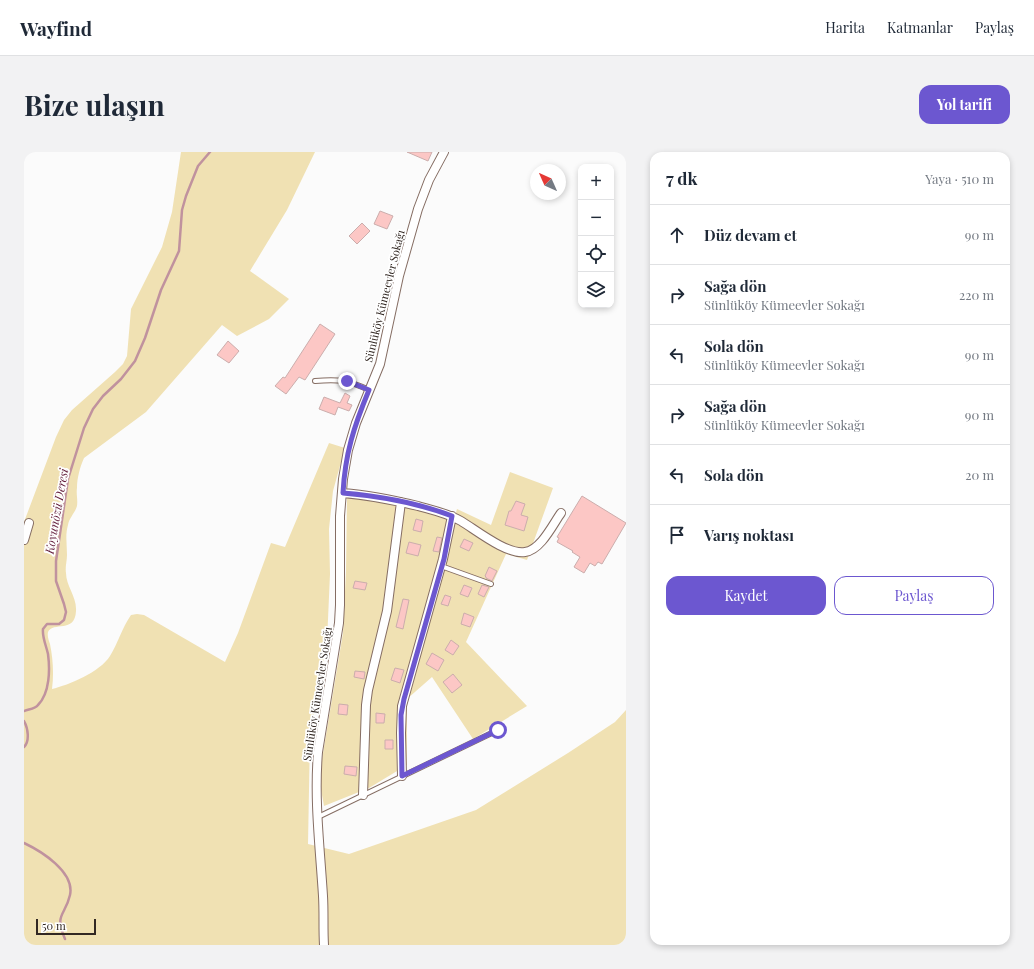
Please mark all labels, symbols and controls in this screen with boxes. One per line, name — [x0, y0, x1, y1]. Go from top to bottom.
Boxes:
text: Wayfind — [20, 15, 92, 41]
text: Harita — [825, 18, 865, 37]
text: Katmanlar — [887, 18, 953, 37]
text: Paylaş — [975, 18, 1014, 37]
button: Yol tarifi — [919, 85, 1010, 124]
text: Bize ulaşın — [24, 86, 165, 123]
north arrow — [530, 164, 566, 200]
map controls — [578, 164, 614, 308]
button: + — [578, 164, 614, 200]
text: 7 dk — [666, 167, 697, 189]
text: Yaya · 510 m — [925, 170, 994, 187]
button: − — [578, 200, 614, 236]
icon: ahead — [666, 224, 688, 246]
text: Düz devam et — [704, 225, 797, 245]
text: 90 m — [965, 226, 994, 243]
street label: Sünlüköy Kümeevler Sokağı — [360, 228, 408, 364]
button: locate — [578, 236, 614, 272]
button: layers — [578, 272, 614, 308]
text: Sağa dön — [704, 276, 767, 296]
icon: right — [666, 284, 688, 306]
text: 220 m — [959, 286, 994, 303]
text: Sünlüköy Kümeevler Sokağı — [704, 296, 865, 313]
text: Sola dön — [704, 336, 764, 356]
icon: left — [666, 344, 688, 366]
text: 90 m — [965, 346, 994, 363]
text: Sünlüköy Kümeevler Sokağı — [704, 356, 865, 373]
route end — [338, 372, 356, 390]
text: Sağa dön — [704, 396, 767, 416]
icon: right — [666, 404, 688, 426]
text: 90 m — [965, 406, 994, 423]
text: Sünlüköy Kümeevler Sokağı — [704, 416, 865, 433]
icon: left — [666, 464, 688, 486]
text: Sola dön — [704, 465, 764, 485]
text: 20 m — [965, 466, 994, 483]
water label: Koyunözü Deresi — [40, 467, 71, 556]
icon: arrive — [666, 524, 688, 546]
text: Varış noktası — [704, 525, 794, 545]
button: Kaydet — [666, 576, 826, 615]
button: Paylaş — [834, 576, 994, 615]
street label: Sünlüköy Kümeevler Sokağı — [299, 626, 335, 762]
route start — [489, 721, 507, 739]
scale bar — [36, 917, 96, 936]
text: 50 m — [42, 918, 66, 933]

